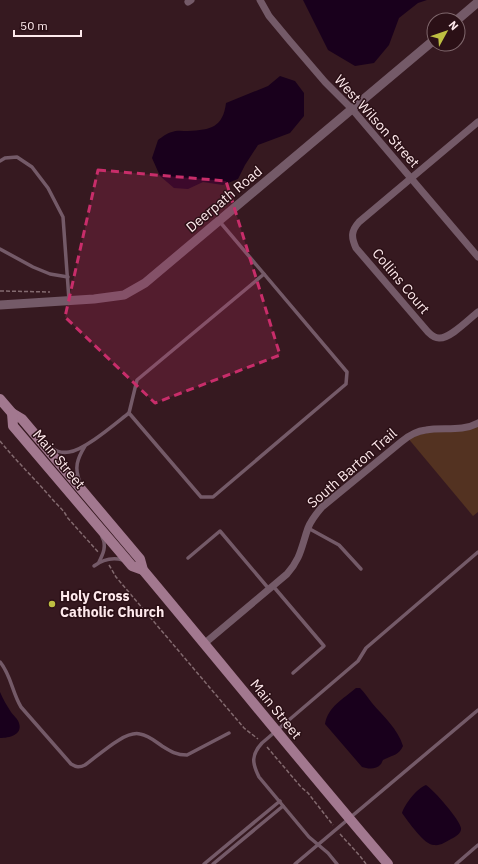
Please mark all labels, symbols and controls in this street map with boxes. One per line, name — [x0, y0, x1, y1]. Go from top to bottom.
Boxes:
scale bar — [14, 12, 81, 38]
north arrow — [426, 12, 466, 52]
text: 50 m — [20, 18, 48, 33]
text: N — [446, 18, 462, 33]
street label: West Wilson Street — [330, 71, 424, 171]
street label: Deerpath Road — [182, 162, 266, 236]
street label: Collins Court — [368, 244, 434, 318]
street label: South Barton Trail — [303, 424, 401, 512]
street label: Main Street — [29, 426, 89, 492]
place label: Holy Cross Catholic Church — [60, 587, 164, 621]
marker: Holy Cross Catholic Church — [47, 599, 57, 609]
street label: Main Street — [246, 675, 306, 743]

